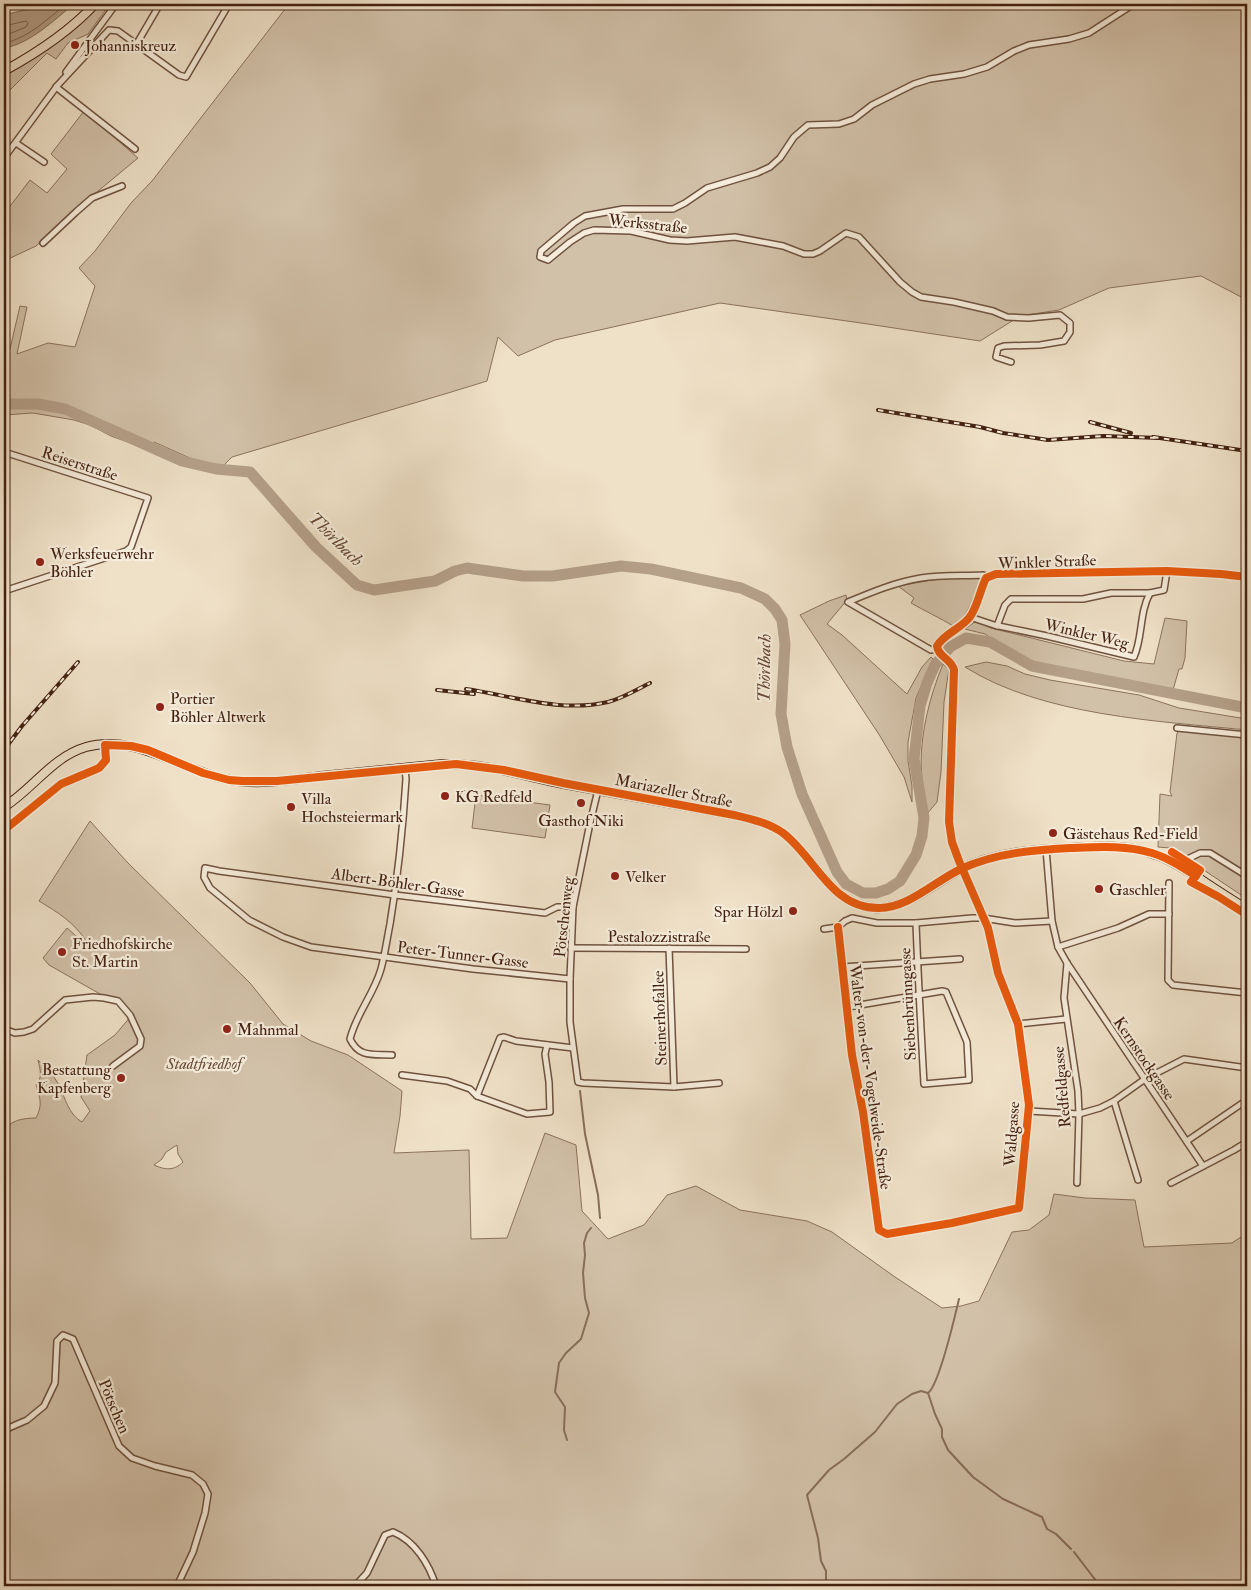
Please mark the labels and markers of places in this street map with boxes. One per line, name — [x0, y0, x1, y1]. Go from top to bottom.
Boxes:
place label: Johanniskreuz — [84, 36, 177, 57]
marker: Johanniskreuz — [69, 39, 81, 51]
place label: Werksfeuerwehr Böhler — [49, 544, 154, 582]
marker: Werksfeuerwehr Böhler — [34, 556, 46, 568]
place label: Portier Böhler Altwerk — [170, 689, 266, 727]
marker: Portier Böhler Altwerk — [154, 701, 166, 713]
place label: KG Redfeld — [455, 787, 532, 807]
place label: Villa Hochsteiermark — [301, 789, 404, 827]
marker: KG Redfeld — [439, 790, 451, 802]
marker: Gasthof Niki — [575, 797, 587, 809]
marker: Villa Hochsteiermark — [285, 801, 297, 813]
place label: Gasthof Niki — [538, 811, 624, 831]
place label: Gästehaus Red-Field — [1063, 824, 1198, 844]
marker: Gästehaus Red-Field — [1047, 827, 1059, 839]
place label: Velker — [625, 867, 666, 887]
marker: Velker — [609, 870, 621, 882]
place label: Gaschler — [1109, 880, 1166, 900]
marker: Gaschler — [1093, 883, 1105, 895]
place label: Spar Hölzl — [714, 902, 783, 923]
marker: Spar Hölzl — [787, 905, 799, 917]
place label: Friedhofskirche St. Martin — [72, 934, 173, 972]
marker: Friedhofskirche St. Martin — [56, 946, 68, 958]
place label: Mahnmal — [237, 1020, 299, 1040]
marker: Mahnmal — [221, 1023, 233, 1035]
place label: Bestattung Kapfenberg — [37, 1060, 112, 1099]
marker: Bestattung Kapfenberg — [115, 1072, 127, 1084]

